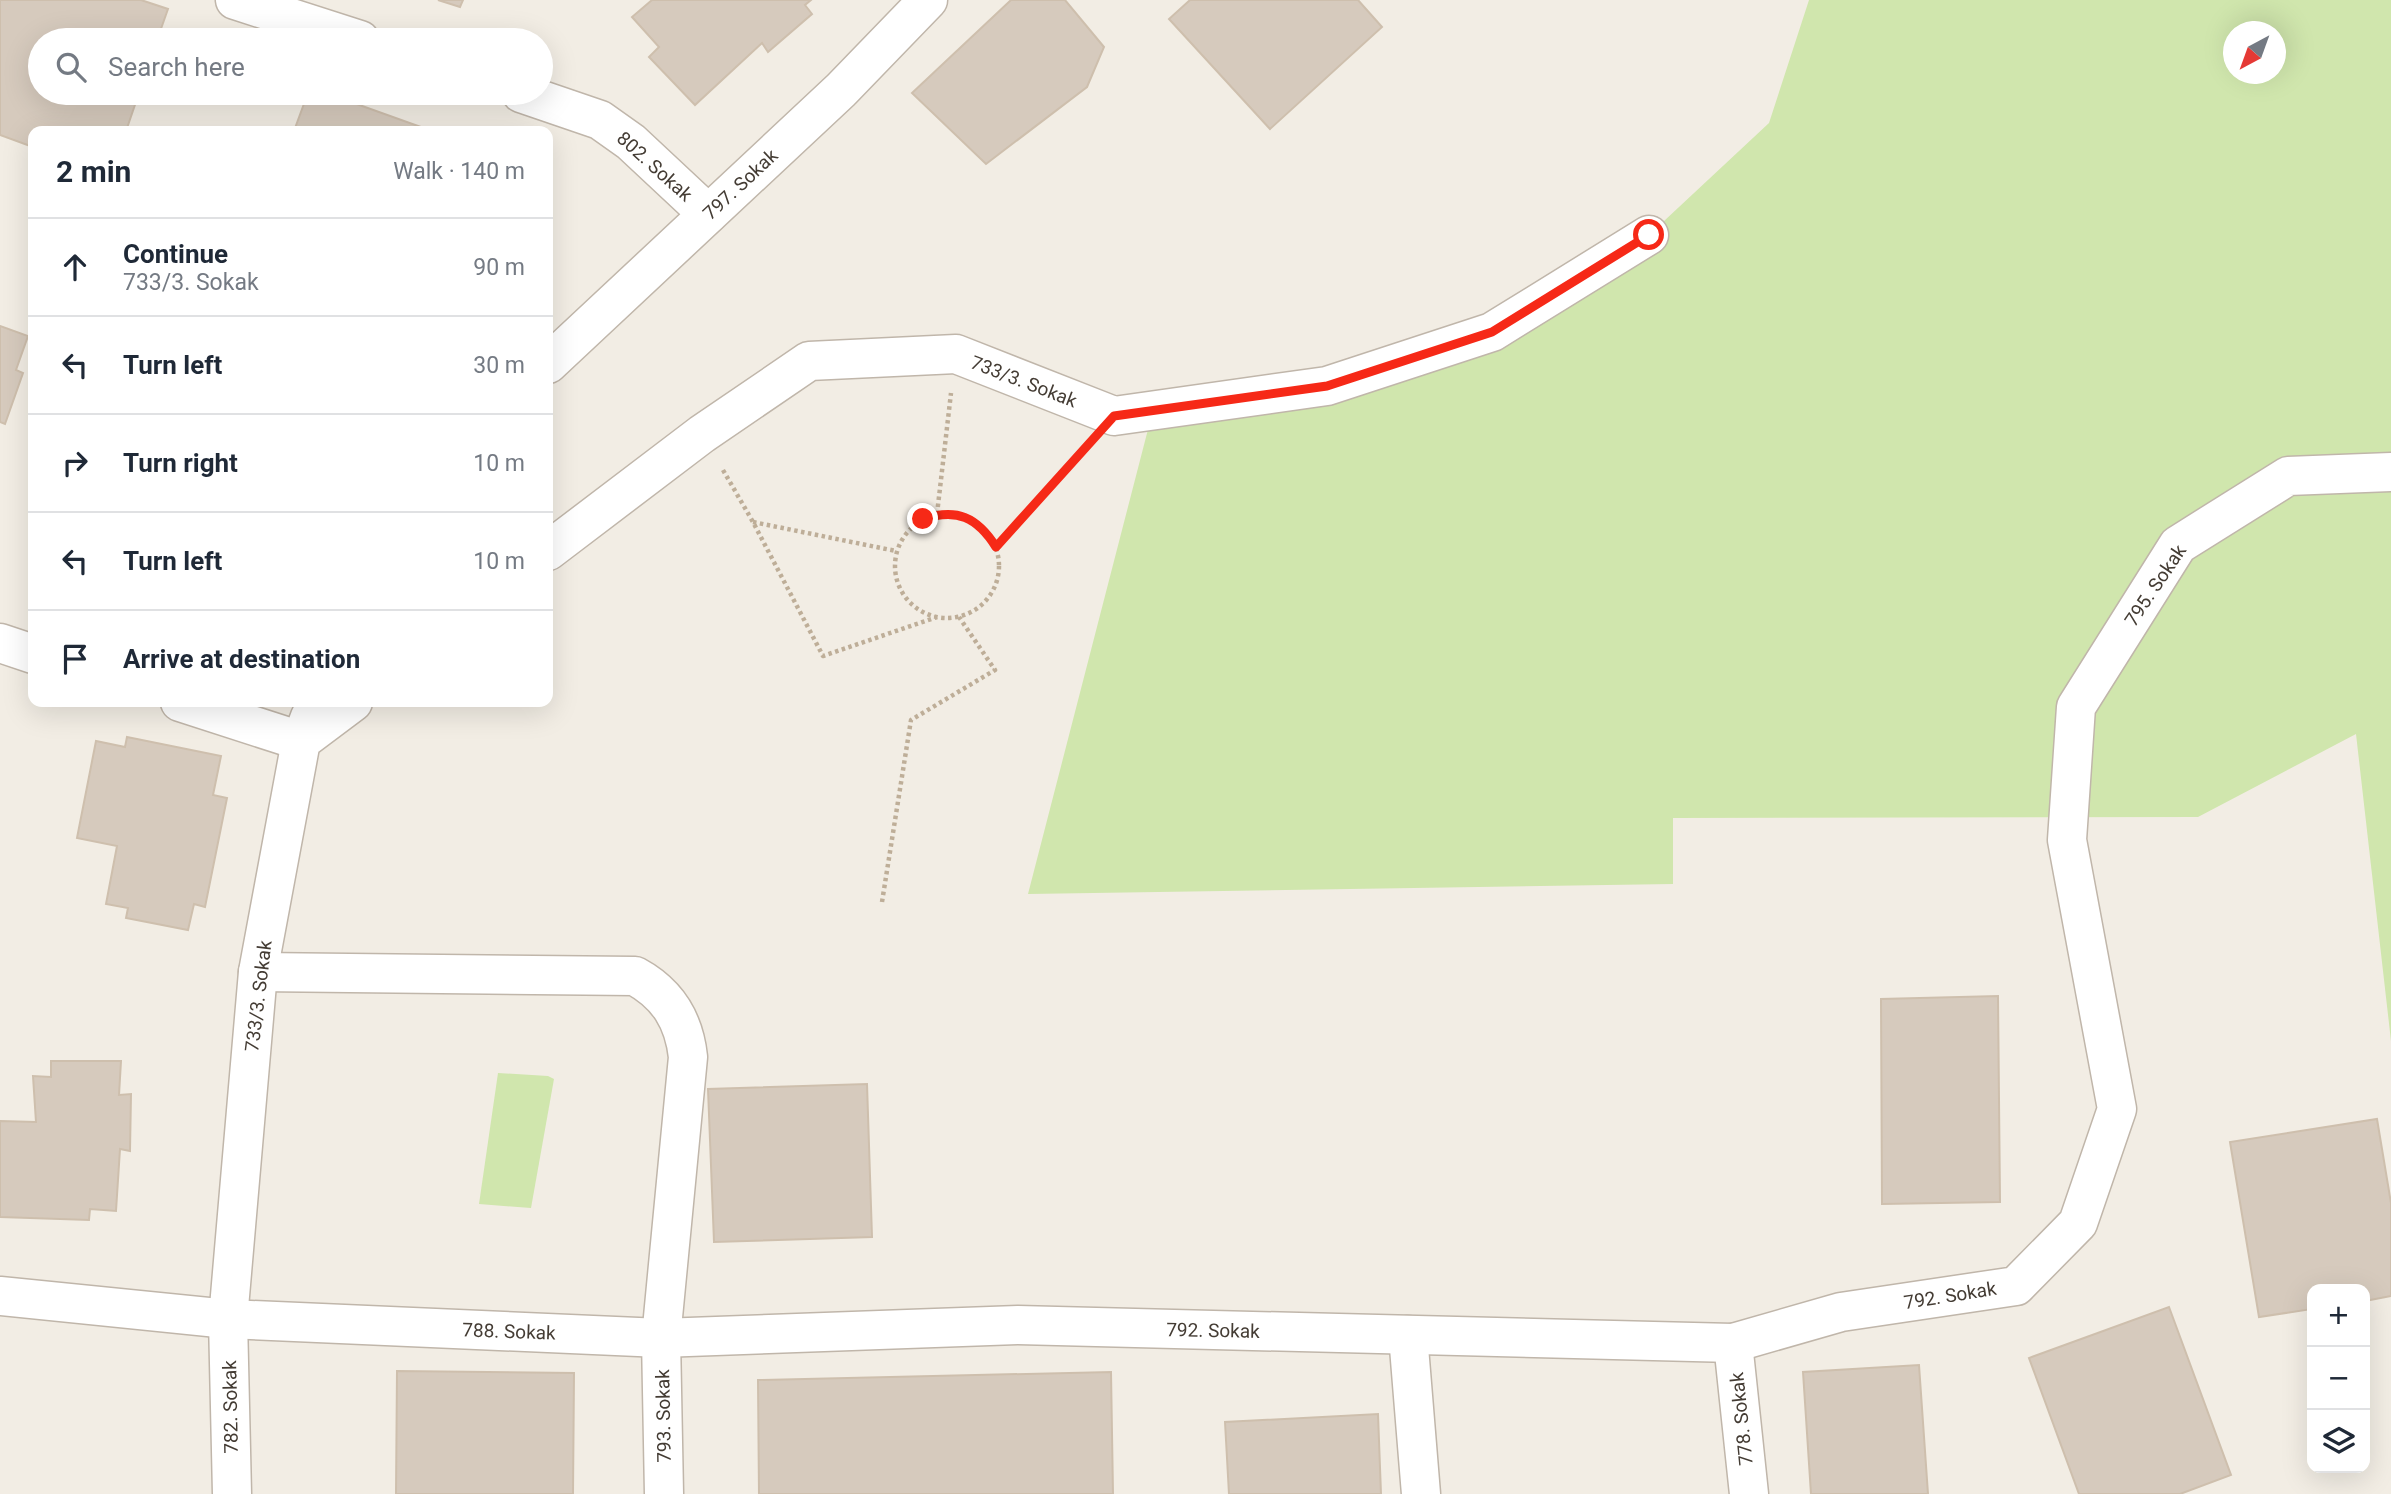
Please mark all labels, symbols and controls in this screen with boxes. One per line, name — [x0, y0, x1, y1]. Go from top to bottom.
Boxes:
north arrow — [2223, 21, 2286, 84]
search box — [28, 28, 553, 105]
icon: search — [52, 48, 90, 86]
text: Search here — [108, 52, 245, 82]
street label: 802. Sokak — [612, 127, 697, 206]
street label: 797. Sokak — [698, 144, 783, 225]
text: 2 min — [56, 154, 131, 189]
text: Walk · 140 m — [393, 158, 525, 185]
route start — [1633, 219, 1664, 250]
text: Continue — [123, 239, 228, 269]
icon: ahead — [56, 248, 94, 286]
text: 90 m — [473, 254, 525, 281]
text: 733/3. Sokak — [123, 269, 259, 296]
icon: left — [56, 346, 94, 384]
text: Turn left — [123, 350, 222, 380]
street label: 733/3. Sokak — [967, 351, 1081, 412]
text: 30 m — [473, 352, 525, 379]
icon: right — [56, 444, 94, 482]
text: Turn right — [123, 448, 238, 478]
text: 10 m — [473, 450, 525, 477]
route end — [907, 503, 938, 534]
street label: 795. Sokak — [2120, 540, 2191, 630]
icon: left — [56, 542, 94, 580]
text: Turn left — [123, 546, 222, 576]
text: 10 m — [473, 548, 525, 575]
icon: arrive — [56, 640, 94, 678]
text: Arrive at destination — [123, 644, 360, 674]
street label: 733/3. Sokak — [240, 939, 277, 1053]
street label: 792. Sokak — [1902, 1277, 1998, 1314]
map controls — [2307, 1284, 2370, 1473]
button: + — [2307, 1284, 2370, 1347]
street label: 788. Sokak — [462, 1318, 556, 1345]
street label: 792. Sokak — [1166, 1318, 1260, 1343]
button: − — [2307, 1347, 2370, 1410]
street label: 782. Sokak — [218, 1360, 243, 1454]
street label: 793. Sokak — [651, 1369, 676, 1463]
street label: 778. Sokak — [1725, 1371, 1758, 1467]
button: layers — [2307, 1410, 2370, 1473]

